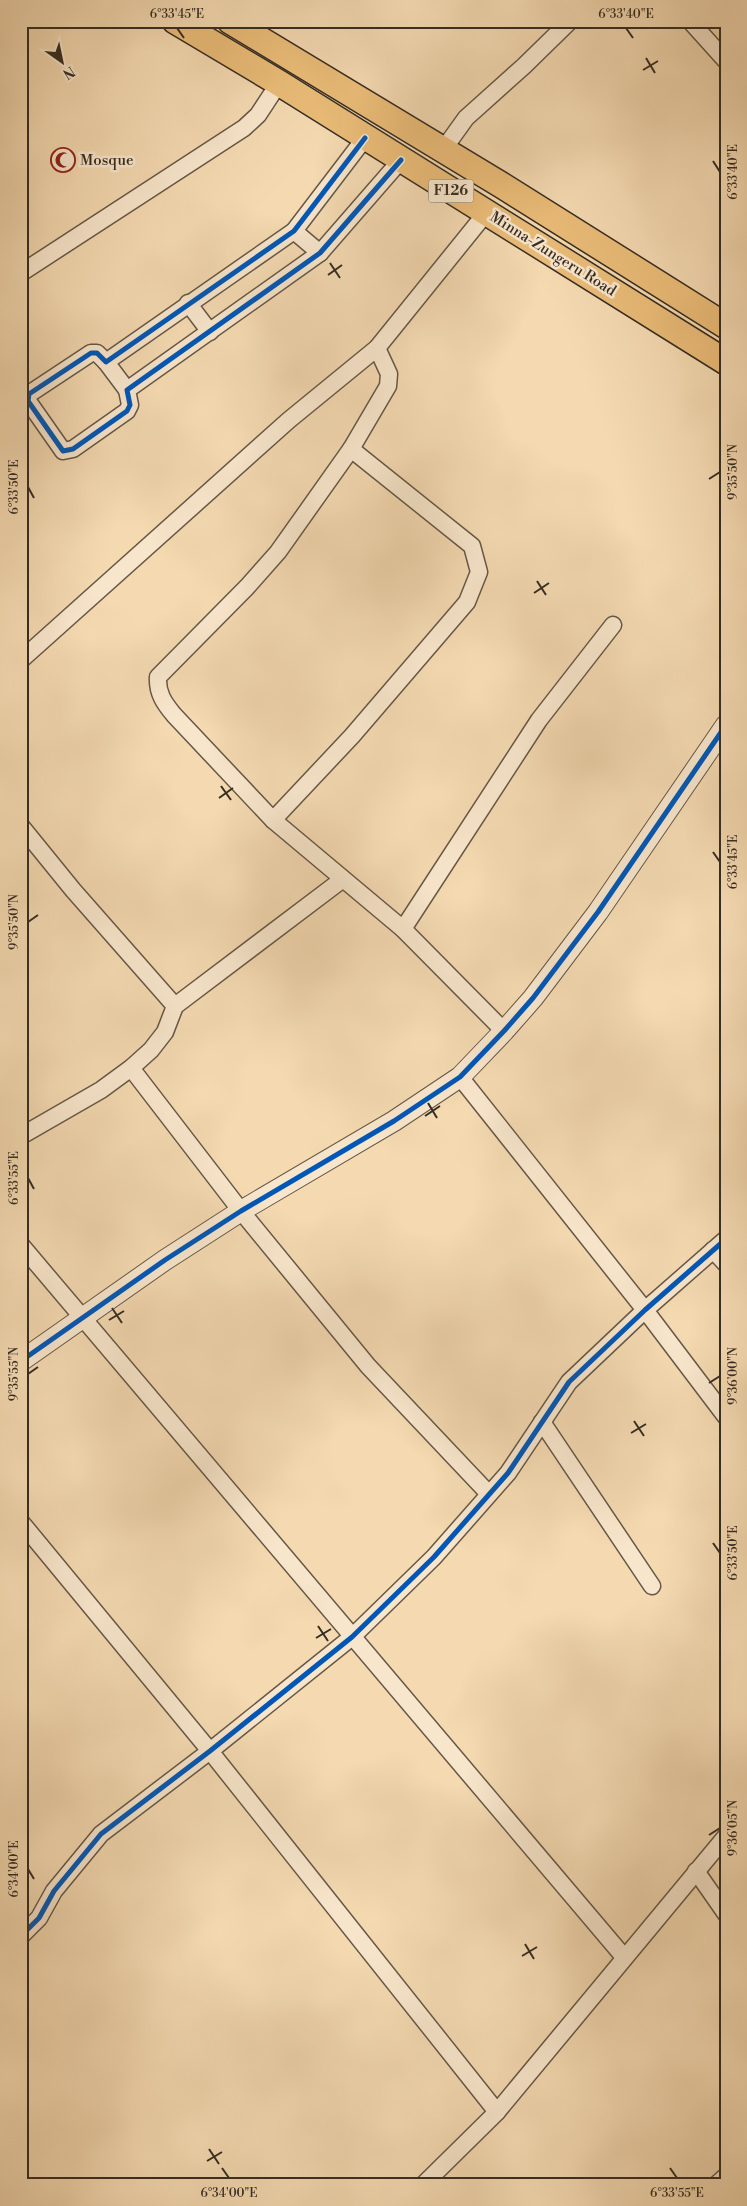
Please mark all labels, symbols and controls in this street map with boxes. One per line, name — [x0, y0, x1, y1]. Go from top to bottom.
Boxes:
text: 6°33'45"E — [150, 7, 204, 22]
text: 6°33'40"E — [598, 7, 654, 22]
north arrow — [38, 38, 88, 88]
text: N — [59, 61, 78, 83]
text: 6°33'40"E — [726, 144, 741, 200]
mosque icon: Mosque — [50, 147, 76, 173]
place label: Mosque — [80, 151, 134, 170]
road number: F126 — [428, 180, 474, 202]
street label: Minna-Zungeru Road — [486, 207, 620, 301]
text: 9°35'50"N — [726, 444, 741, 500]
text: 6°33'50"E — [7, 459, 22, 515]
text: 6°33'45"E — [726, 835, 741, 889]
text: 9°35'50"N — [7, 894, 22, 950]
text: 6°33'55"E — [7, 1151, 22, 1205]
text: 9°35'55"N — [7, 1347, 22, 1401]
text: 9°36'00"N — [726, 1347, 741, 1405]
text: 6°33'50"E — [726, 1525, 741, 1581]
text: 9°36'05"N — [726, 1800, 741, 1856]
text: 6°34'00"E — [7, 1840, 22, 1898]
text: 6°34'00"E — [200, 2186, 258, 2201]
text: 6°33'55"E — [650, 2186, 704, 2201]

